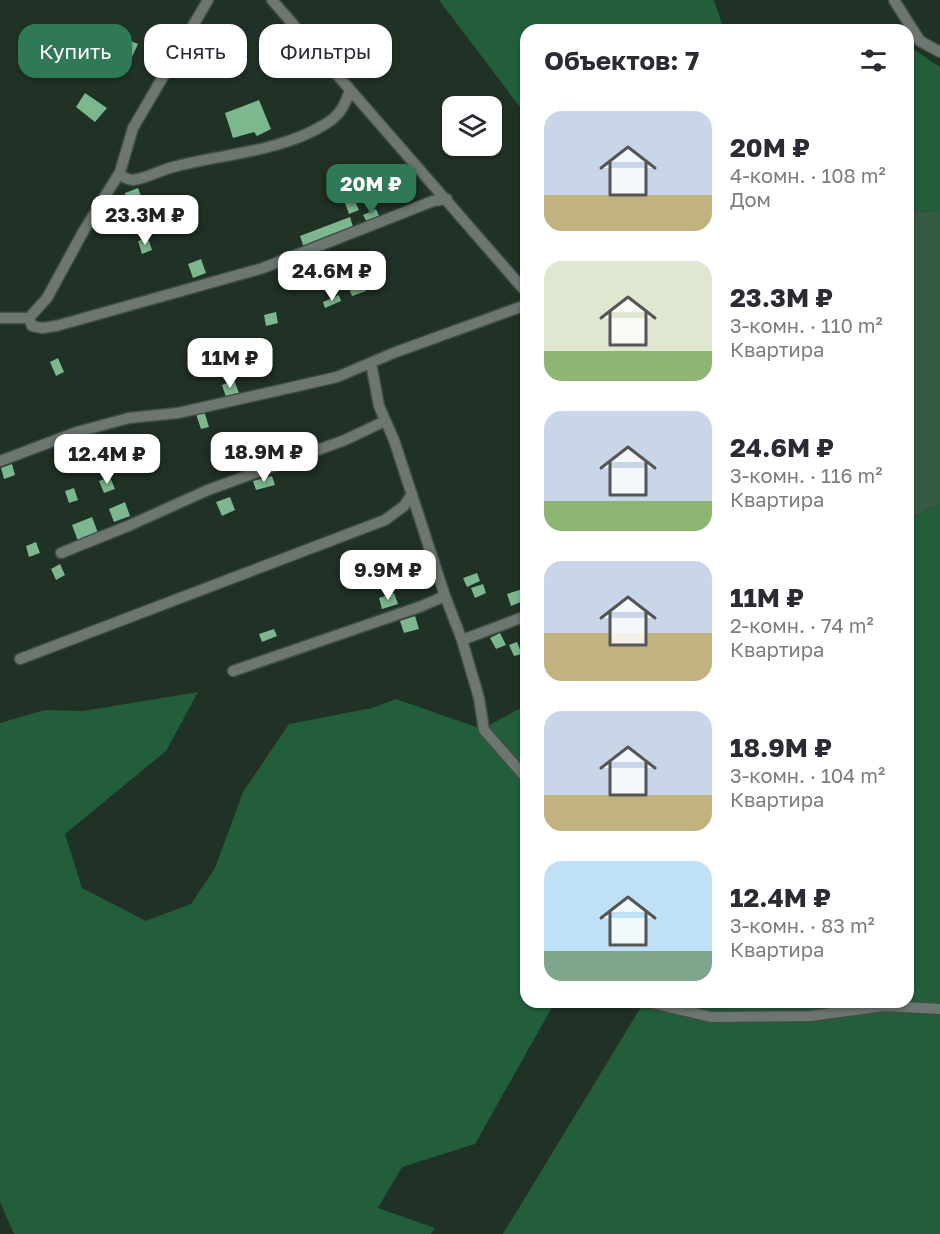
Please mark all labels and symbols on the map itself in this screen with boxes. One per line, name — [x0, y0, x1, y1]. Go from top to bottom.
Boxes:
pin: 20M ₽ — [329, 164, 413, 215]
pin: 23.3M ₽ — [90, 195, 200, 246]
pin: 24.6M ₽ — [277, 251, 387, 302]
pin: 11M ₽ — [188, 338, 272, 389]
pin: 18.9M ₽ — [209, 432, 319, 483]
pin: 12.4M ₽ — [52, 434, 162, 485]
pin: 9.9M ₽ — [339, 550, 437, 601]

